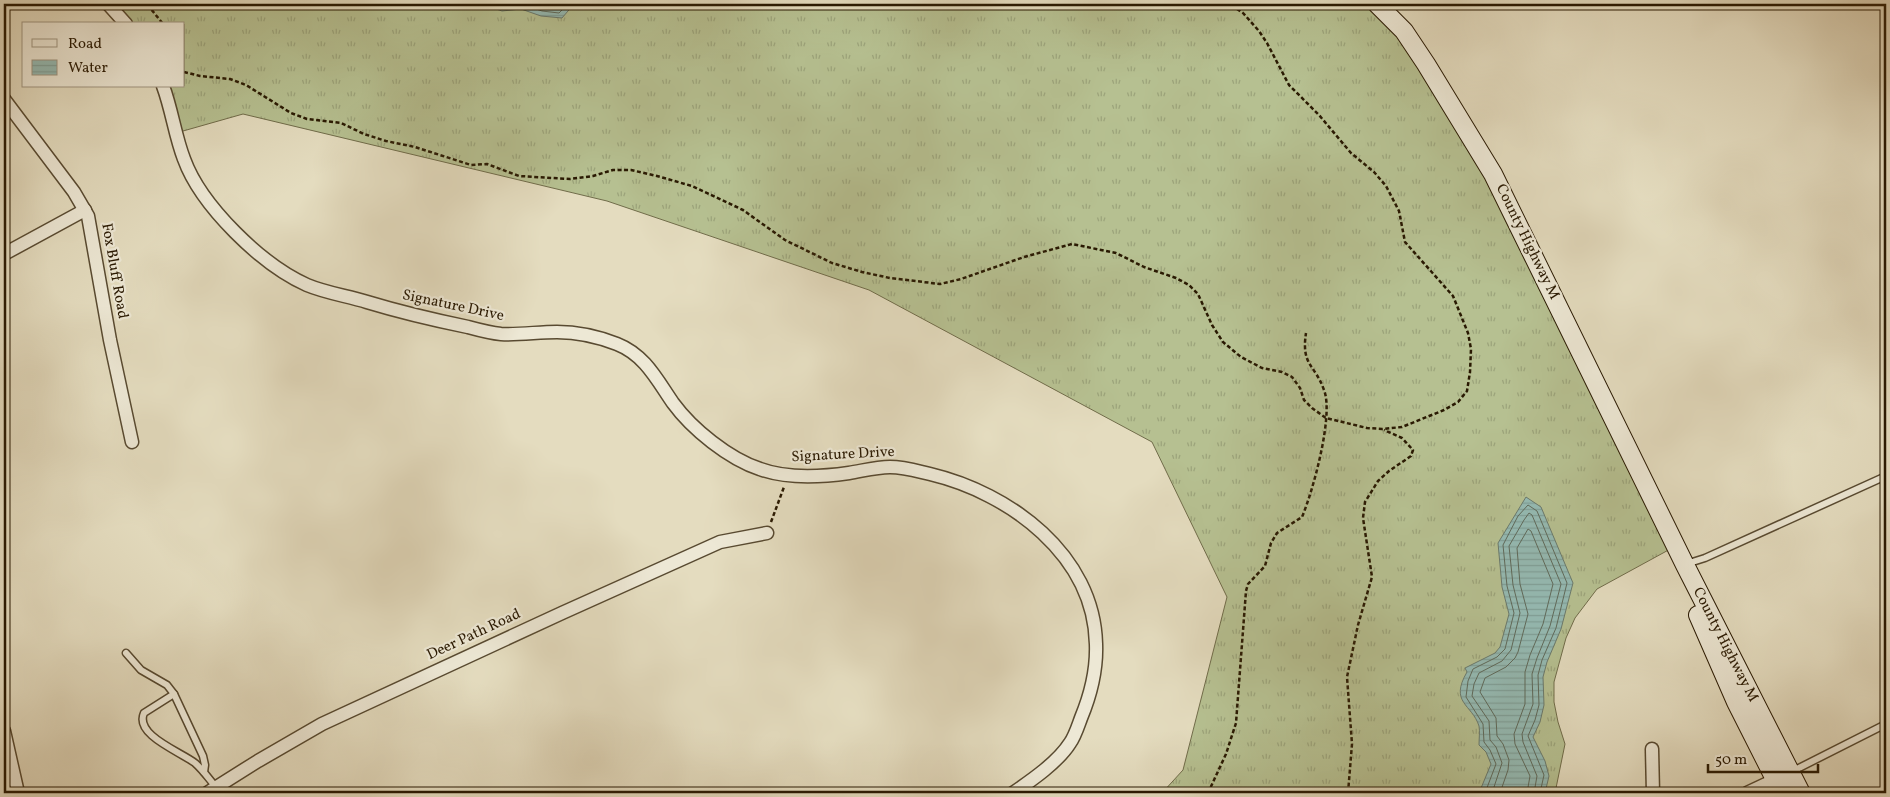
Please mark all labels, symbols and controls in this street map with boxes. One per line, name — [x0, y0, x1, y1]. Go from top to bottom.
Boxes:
legend — [22, 22, 185, 88]
text: Road — [68, 34, 102, 55]
text: Water — [68, 58, 108, 79]
street label: County Highway M — [1490, 181, 1564, 303]
street label: Fox Bluff Road — [95, 222, 133, 320]
street label: Signature Drive — [400, 285, 506, 327]
street label: Signature Drive — [791, 442, 895, 468]
street label: County Highway M — [1687, 584, 1763, 706]
street label: Deer Path Road — [424, 604, 524, 666]
scale bar — [1708, 742, 1818, 774]
text: 50 m — [1715, 750, 1747, 771]

